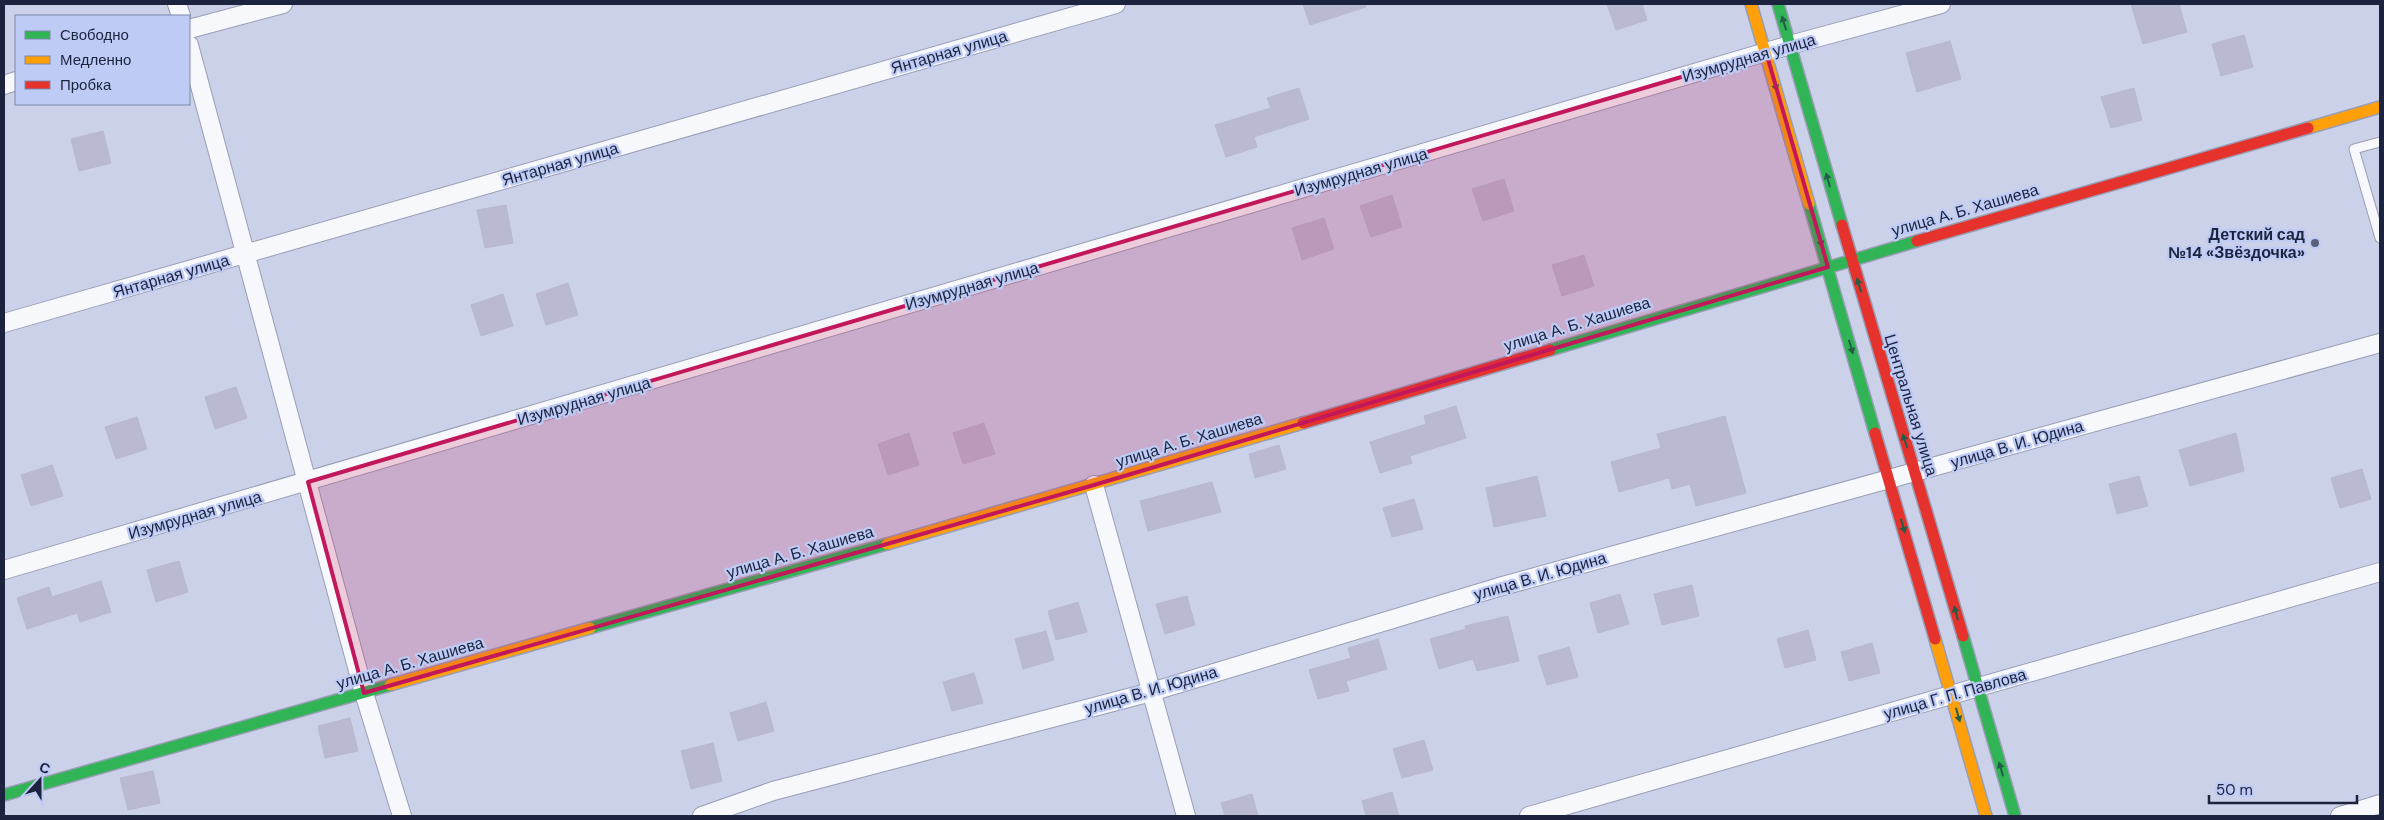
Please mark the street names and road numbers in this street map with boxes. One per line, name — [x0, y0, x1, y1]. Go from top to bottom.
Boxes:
street label: Янтарная улица — [888, 25, 1010, 79]
street label: Изумрудная улица — [1680, 29, 1818, 87]
street label: Янтарная улица — [499, 137, 621, 191]
street label: Изумрудная улица — [1292, 143, 1430, 201]
street label: улица А. Б. Хашиева — [1889, 179, 2041, 241]
street label: Янтарная улица — [110, 249, 232, 303]
street label: Изумрудная улица — [903, 257, 1041, 315]
street label: улица А. Б. Хашиева — [1501, 292, 1653, 356]
street label: Центральная улица — [1879, 332, 1943, 478]
street label: Изумрудная улица — [515, 372, 653, 430]
street label: улица А. Б. Хашиева — [1113, 408, 1265, 472]
street label: улица В. И. Юдина — [1948, 415, 2086, 473]
street label: Изумрудная улица — [126, 486, 264, 544]
street label: улица А. Б. Хашиева — [724, 521, 876, 583]
street label: улица В. И. Юдина — [1471, 547, 1609, 605]
street label: улица А. Б. Хашиева — [334, 632, 486, 694]
street label: улица В. И. Юдина — [1082, 661, 1220, 719]
street label: улица Г. П. Павлова — [1881, 664, 2029, 724]

